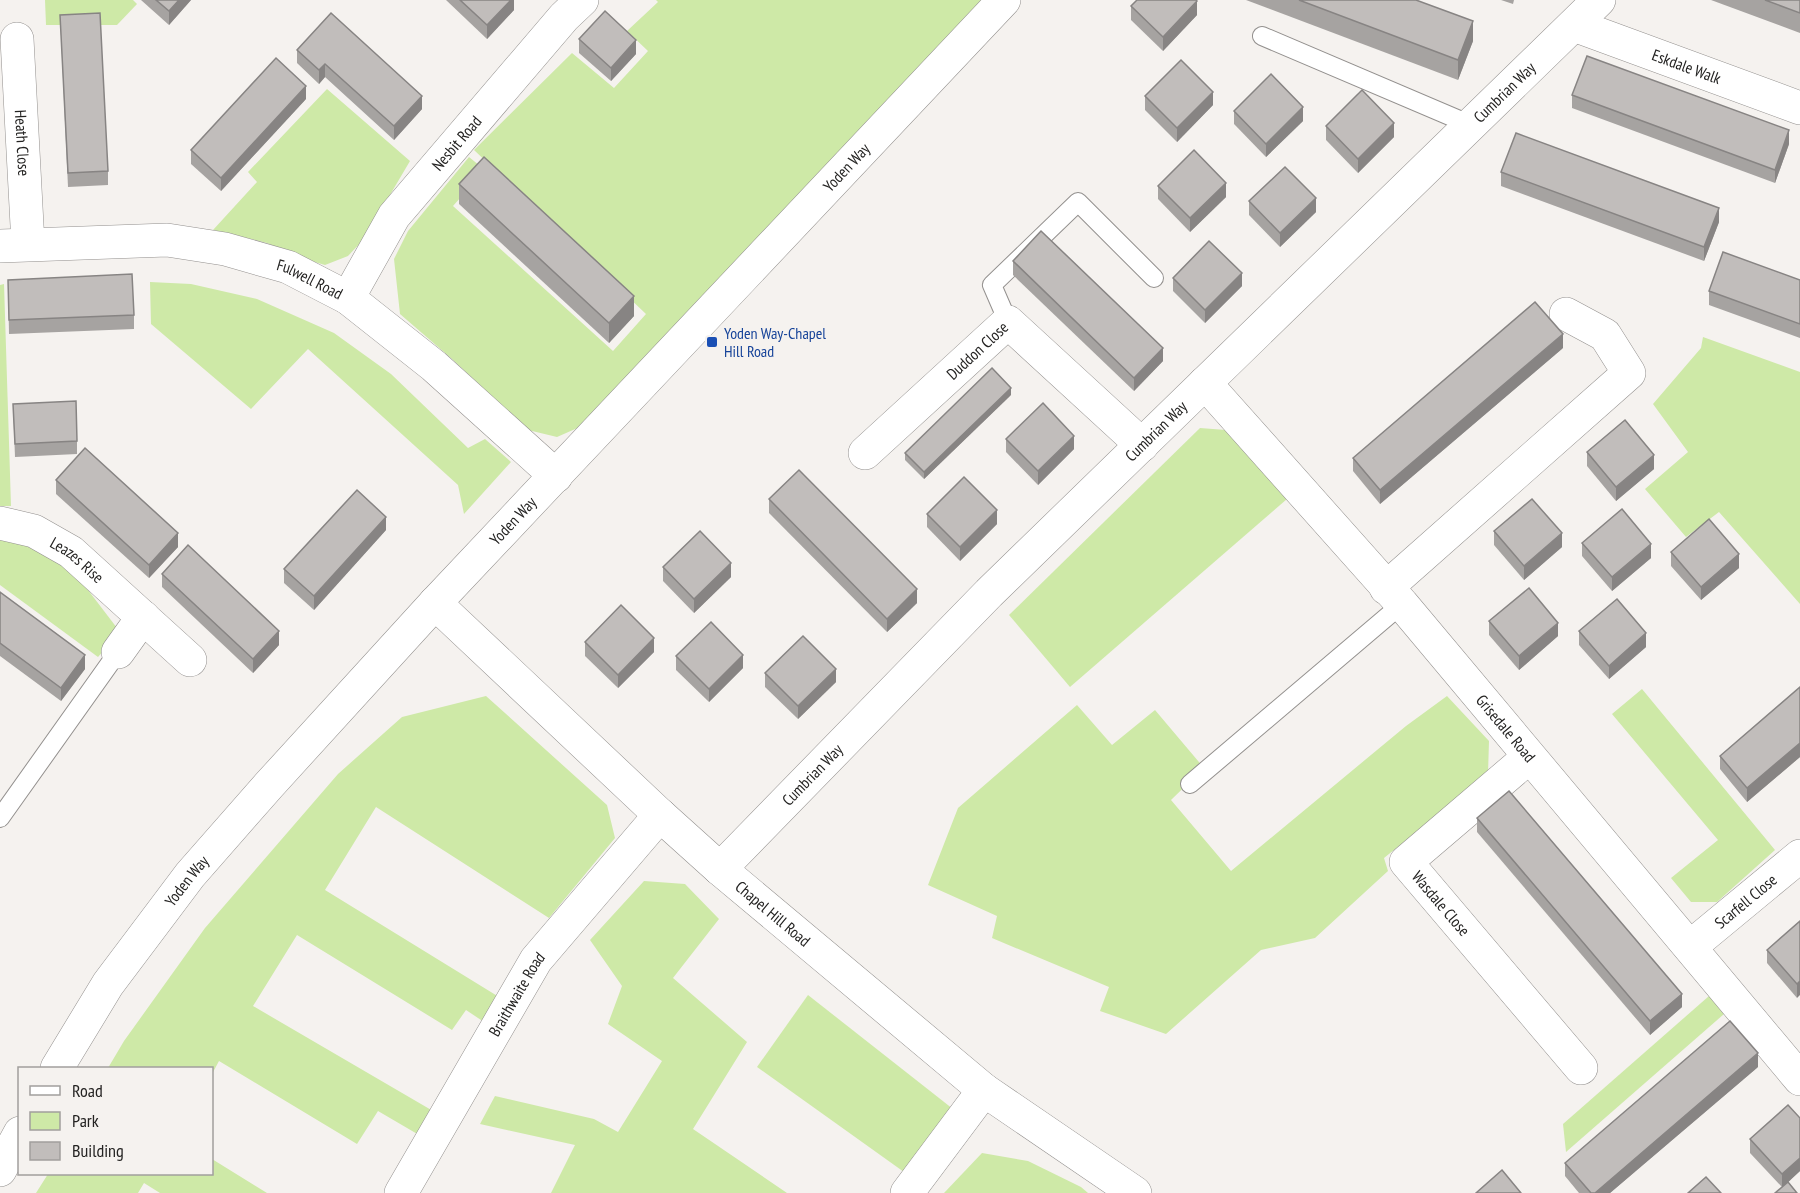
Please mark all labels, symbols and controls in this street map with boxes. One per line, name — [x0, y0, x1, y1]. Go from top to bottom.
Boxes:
street label: Eskdale Walk — [1649, 45, 1725, 88]
street label: Cumbrian Way — [1469, 58, 1539, 127]
street label: Heath Close — [11, 109, 34, 177]
street label: Nesbit Road — [427, 111, 485, 175]
street label: Yoden Way — [819, 139, 874, 196]
street label: Fulwell Road — [275, 254, 346, 304]
street label: Duddon Close — [942, 317, 1012, 384]
place label: Yoden Way-Chapel Hill Road — [724, 323, 826, 361]
marker: Yoden Way-Chapel Hill Road — [705, 335, 719, 349]
street label: Cumbrian Way — [1121, 396, 1191, 465]
street label: Yoden Way — [485, 492, 540, 549]
street label: Leazes Rise — [47, 532, 108, 587]
street label: Grisedale Road — [1472, 690, 1540, 766]
street label: Cumbrian Way — [778, 739, 847, 810]
street label: Yoden Way — [160, 851, 213, 910]
street label: Wasdale Close — [1408, 867, 1474, 940]
street label: Scarfell Close — [1710, 870, 1781, 933]
street label: Chapel Hill Road — [731, 876, 815, 951]
street label: Braithwaite Road — [484, 947, 549, 1040]
legend — [18, 1067, 213, 1175]
text: Road — [72, 1079, 103, 1102]
text: Park — [72, 1109, 99, 1132]
text: Building — [72, 1139, 124, 1162]

